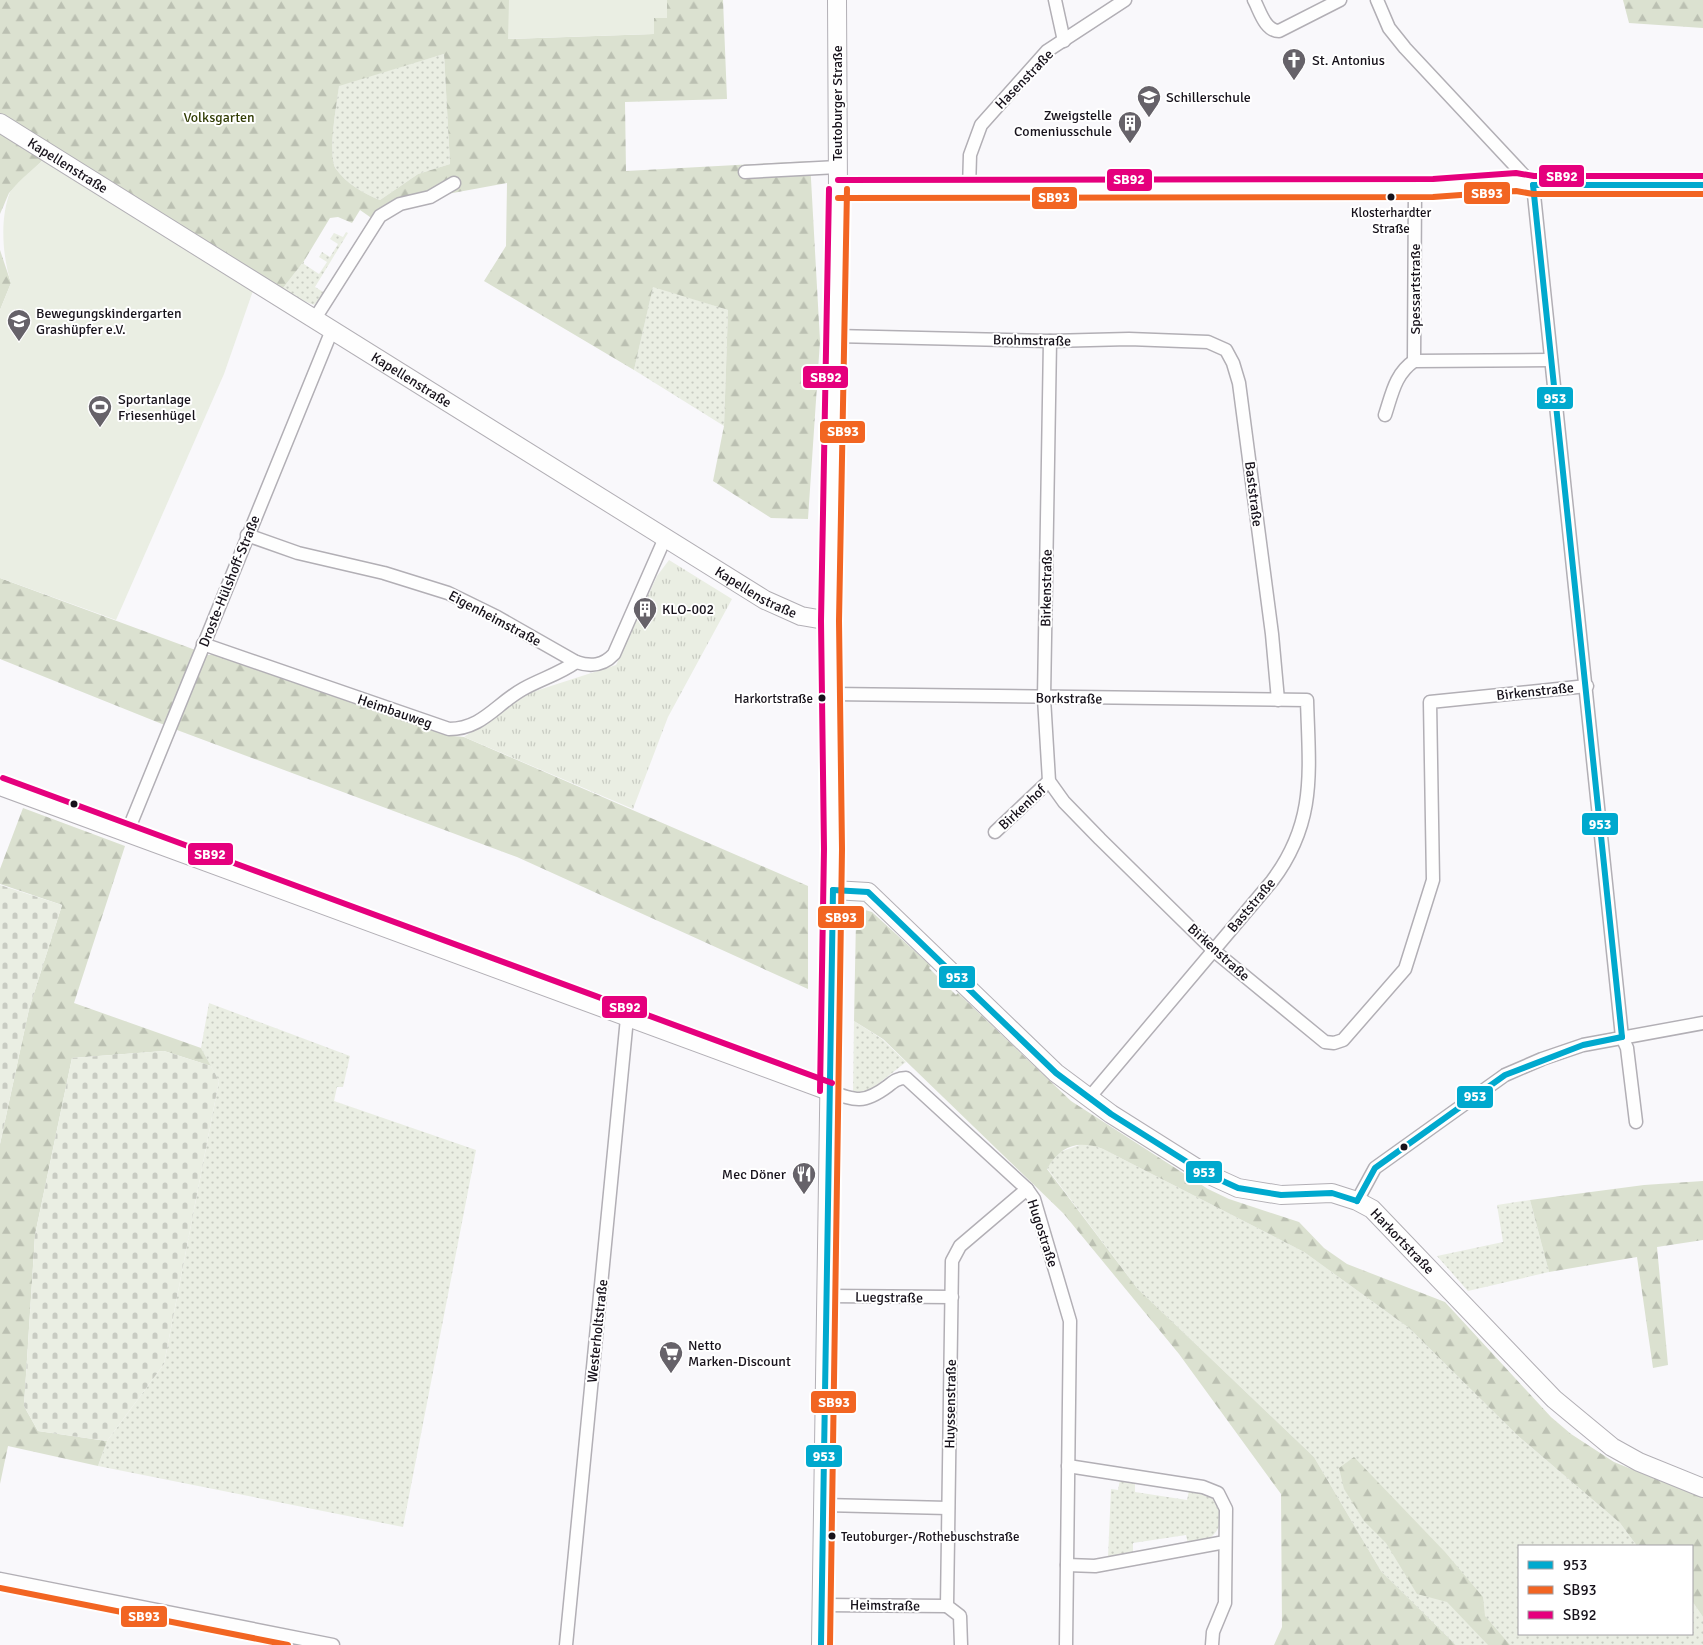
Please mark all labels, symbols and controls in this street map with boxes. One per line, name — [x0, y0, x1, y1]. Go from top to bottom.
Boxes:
street label: Teutoburger Straße — [829, 45, 846, 161]
street label: Hasenstraße — [992, 46, 1057, 113]
church icon: St. Antonius — [1281, 47, 1307, 81]
place label: St. Antonius — [1312, 52, 1385, 69]
school or university icon: Schillerschule — [1136, 84, 1162, 118]
place label: Schillerschule — [1166, 89, 1251, 106]
place label: Zweigstelle Comeniusschule — [1014, 107, 1112, 140]
park label: Volksgarten — [183, 109, 255, 126]
building icon: Zweigstelle Comeniusschule — [1117, 110, 1143, 144]
street label: Kapellenstraße — [24, 134, 111, 197]
line badge: SB92 — [1538, 164, 1585, 188]
line badge: SB92 — [1106, 168, 1153, 192]
text: SB92 — [1546, 168, 1578, 185]
text: SB92 — [1113, 171, 1145, 188]
line badge: SB93 — [1463, 181, 1511, 205]
text: SB93 — [1471, 185, 1503, 202]
line badge: SB93 — [1031, 186, 1078, 210]
text: SB93 — [1038, 189, 1070, 206]
marker: Klosterhardter Straße — [1386, 192, 1396, 202]
place label: Klosterhardter Straße — [1351, 205, 1431, 237]
street label: Spessartstraße — [1407, 244, 1424, 334]
place label: Bewegungskindergarten Grashüpfer e.V. — [36, 305, 182, 338]
school or university icon: Bewegungskindergarten Grashüpfer e.V. — [6, 308, 32, 342]
street label: Brohmstraße — [993, 331, 1071, 350]
street label: Kapellenstraße — [368, 349, 455, 411]
line badge: SB92 — [802, 365, 849, 389]
text: SB92 — [810, 369, 842, 386]
line badge: 953 — [1536, 386, 1574, 410]
text: 953 — [1544, 390, 1566, 407]
place label: Sportanlage Friesenhügel — [118, 391, 196, 424]
sports icon: Sportanlage Friesenhügel — [87, 394, 113, 428]
line badge: SB93 — [819, 420, 866, 444]
text: SB93 — [827, 423, 859, 440]
street label: Baststraße — [1241, 460, 1266, 528]
street label: Droste-Hülshoff-Straße — [195, 513, 264, 650]
street label: Birkenstraße — [1037, 549, 1056, 627]
street label: Kapellenstraße — [712, 563, 800, 622]
street label: Eigenheimstraße — [446, 587, 544, 650]
building icon: KLO-002 — [632, 596, 658, 630]
place label: KLO-002 — [662, 601, 714, 618]
street label: Birkenstraße — [1495, 679, 1575, 704]
street label: Borkstraße — [1035, 689, 1103, 708]
street label: Heimbauweg — [355, 691, 434, 732]
place label: Harkortstraße — [734, 691, 813, 707]
marker: Harkortstraße — [817, 693, 827, 703]
street label: Birkenhof — [995, 780, 1050, 833]
unlabelled marker — [69, 799, 79, 809]
line badge: 953 — [1581, 812, 1619, 836]
text: 953 — [1589, 816, 1611, 833]
line badge: SB92 — [187, 842, 234, 866]
text: SB92 — [194, 846, 226, 863]
street label: Baststraße — [1224, 875, 1279, 936]
line badge: SB93 — [817, 905, 865, 929]
text: SB93 — [825, 909, 857, 926]
street label: Birkenstraße — [1184, 920, 1253, 985]
line badge: 953 — [938, 965, 976, 989]
text: 953 — [946, 969, 968, 986]
line badge: SB92 — [601, 995, 648, 1019]
text: SB92 — [609, 999, 641, 1016]
line badge: 953 — [1456, 1085, 1494, 1109]
text: 953 — [1464, 1088, 1486, 1105]
unlabelled marker — [1399, 1142, 1409, 1152]
line badge: 953 — [1185, 1160, 1223, 1184]
restaurant icon: Mec Döner — [791, 1161, 817, 1195]
text: 953 — [1193, 1164, 1215, 1181]
place label: Mec Döner — [722, 1166, 787, 1183]
street label: Hugostraße — [1024, 1197, 1062, 1269]
street label: Harkortstraße — [1367, 1205, 1438, 1278]
street label: Westerholtstraße — [584, 1278, 611, 1384]
street label: Luegstraße — [855, 1288, 923, 1307]
place label: Netto Marken-Discount — [688, 1337, 791, 1370]
supermarket icon: Netto Marken-Discount — [658, 1340, 684, 1374]
street label: Huyssenstraße — [941, 1359, 960, 1449]
line badge: SB93 — [810, 1390, 857, 1414]
text: SB93 — [818, 1394, 850, 1411]
line badge: 953 — [805, 1444, 843, 1468]
text: 953 — [813, 1448, 835, 1465]
place label: Teutoburger-/Rothebuschstraße — [841, 1529, 1019, 1545]
marker: Teutoburger-/Rothebuschstraße — [827, 1531, 837, 1541]
legend — [1518, 1545, 1693, 1635]
text: 953 — [1563, 1556, 1587, 1574]
text: SB93 — [1563, 1581, 1597, 1599]
street label: Heimstraße — [850, 1596, 920, 1615]
line badge: SB93 — [120, 1605, 168, 1628]
text: SB92 — [1563, 1606, 1597, 1624]
text: SB93 — [128, 1608, 160, 1625]

